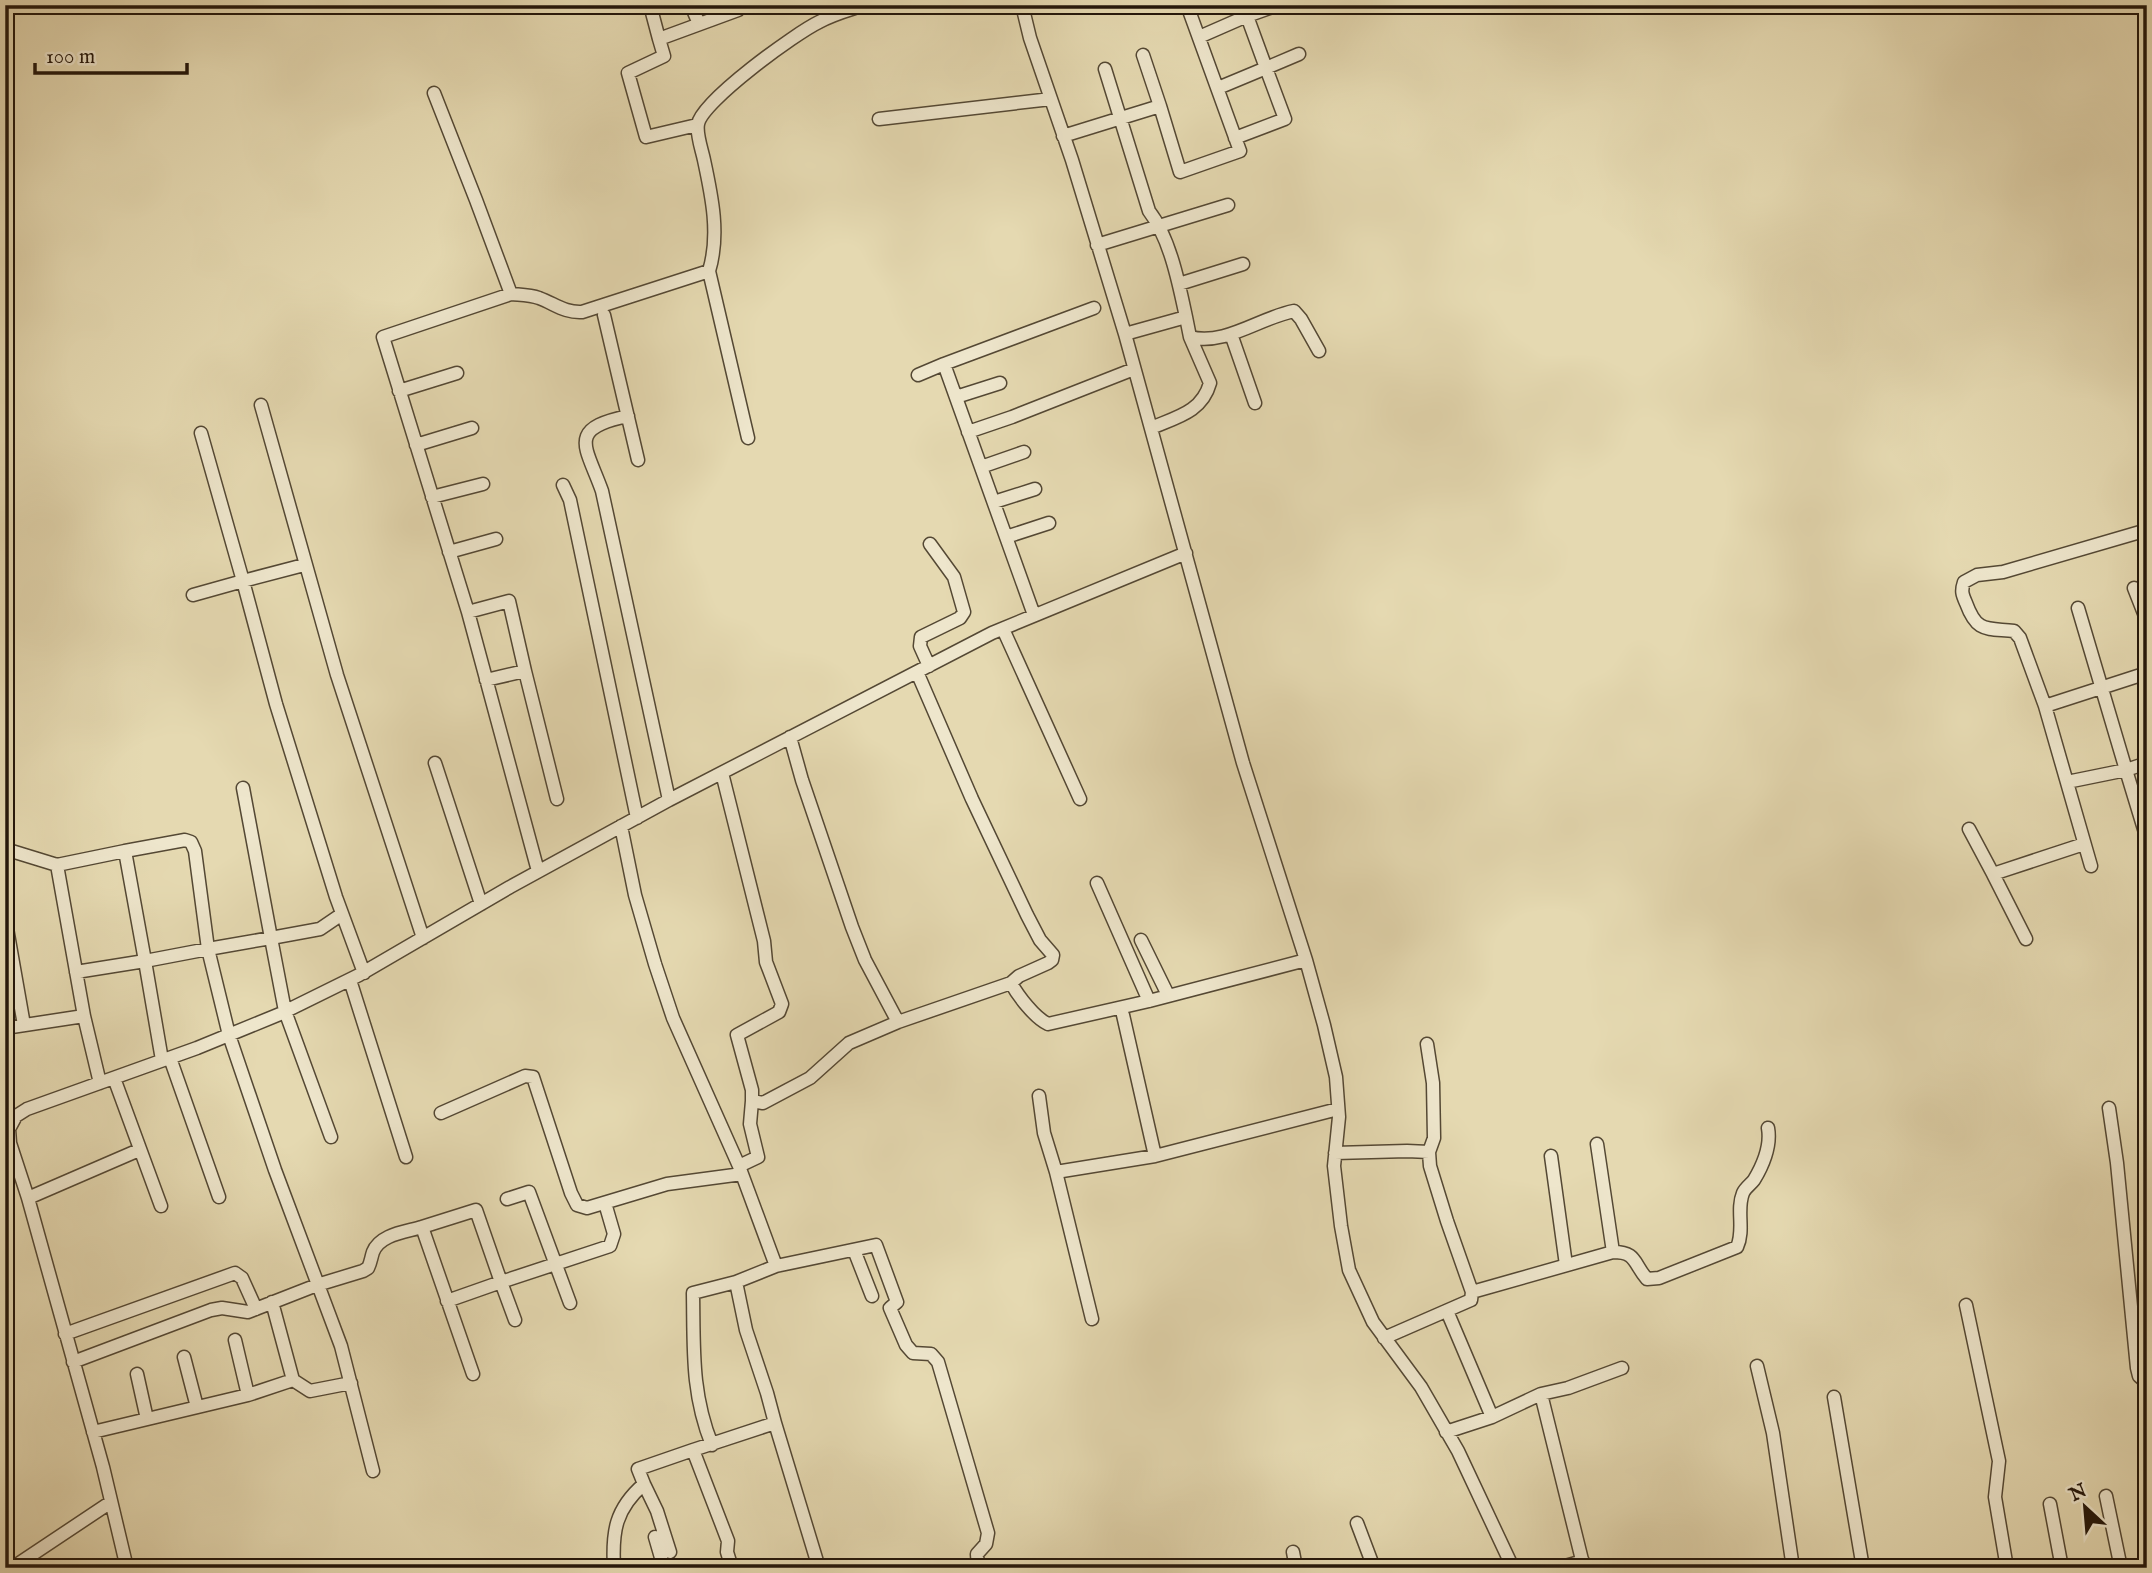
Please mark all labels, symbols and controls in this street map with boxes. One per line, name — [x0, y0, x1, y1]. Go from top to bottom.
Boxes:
scale bar — [35, 32, 187, 76]
text: 100 m — [46, 44, 95, 71]
north arrow — [2050, 1472, 2120, 1542]
text: N — [2065, 1479, 2092, 1508]

